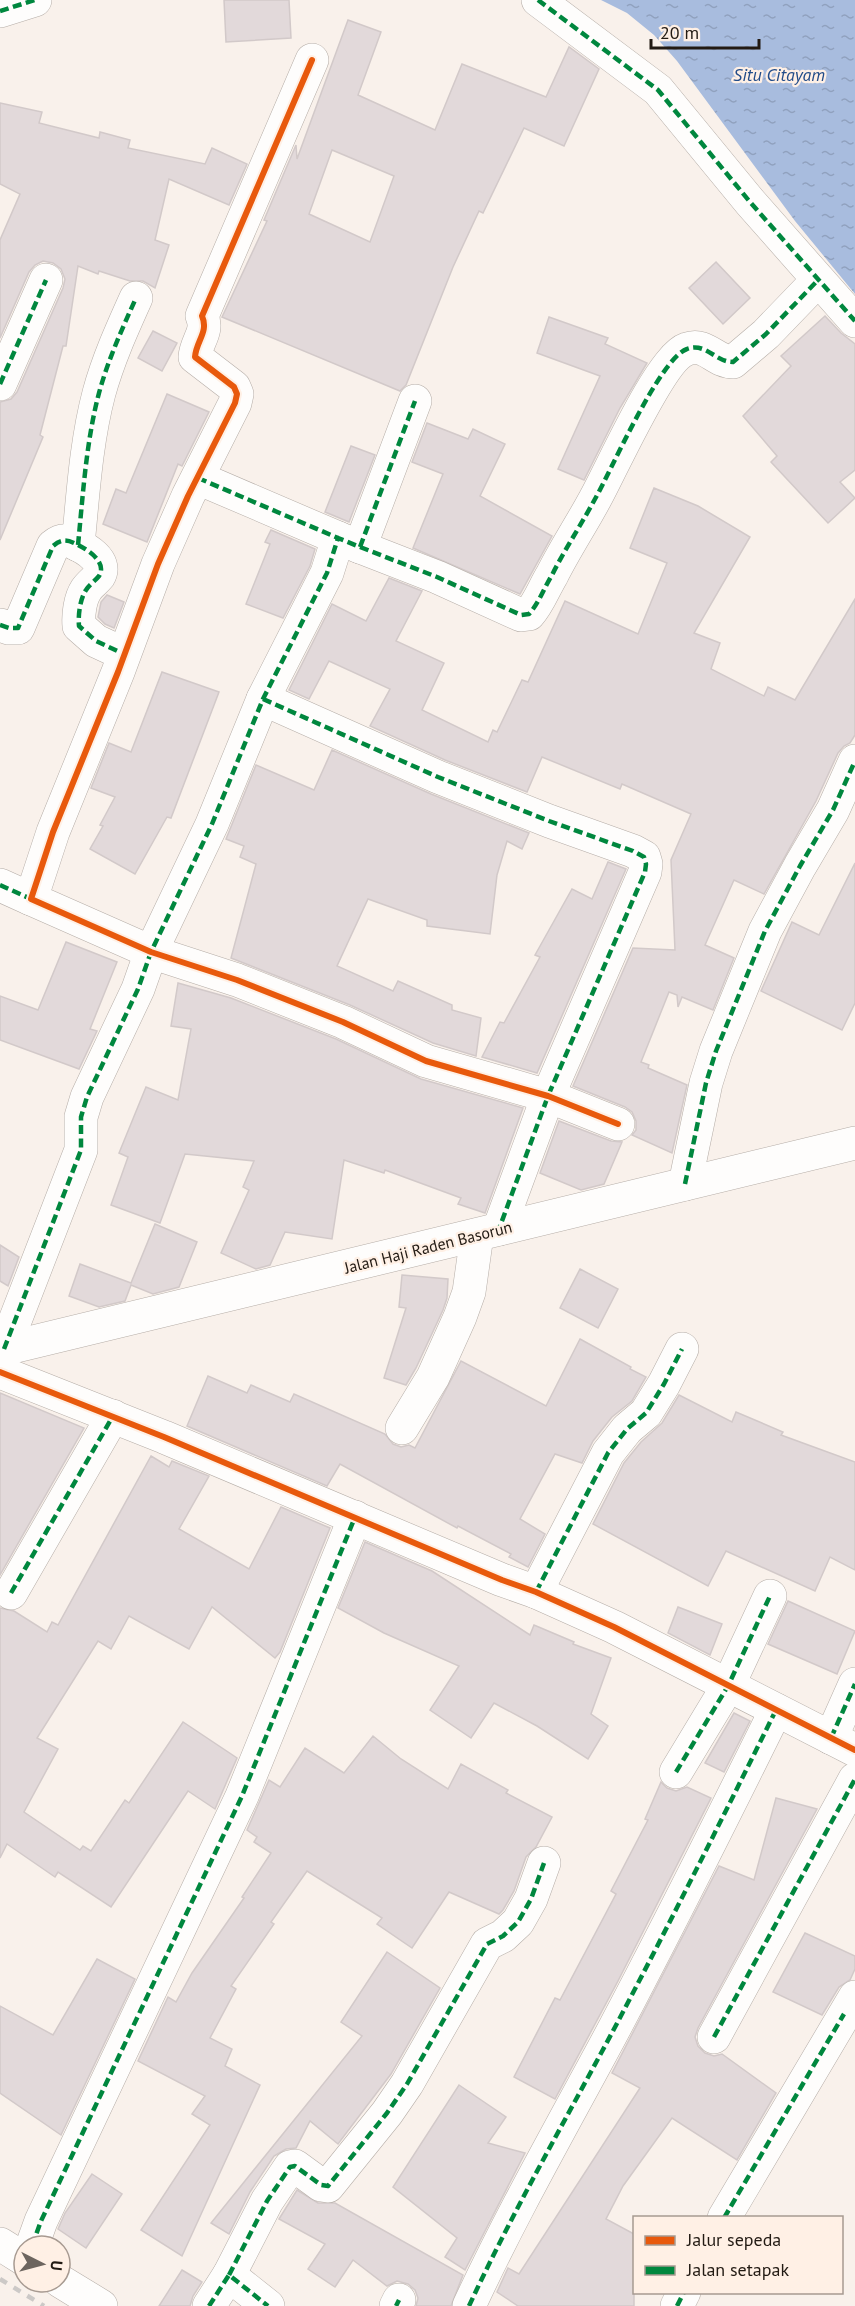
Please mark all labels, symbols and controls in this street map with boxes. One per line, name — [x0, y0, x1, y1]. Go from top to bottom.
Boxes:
scale bar — [651, 12, 759, 50]
text: 20 m — [660, 21, 699, 44]
water label: Situ Citayam — [733, 63, 825, 86]
street label: Jalan Haji Raden Basorun — [341, 1216, 514, 1278]
legend — [633, 2216, 843, 2294]
text: Jalur sepeda — [686, 2228, 781, 2251]
north arrow — [12, 2234, 72, 2294]
text: Jalan setapak — [686, 2258, 789, 2281]
text: U — [46, 2260, 67, 2272]

